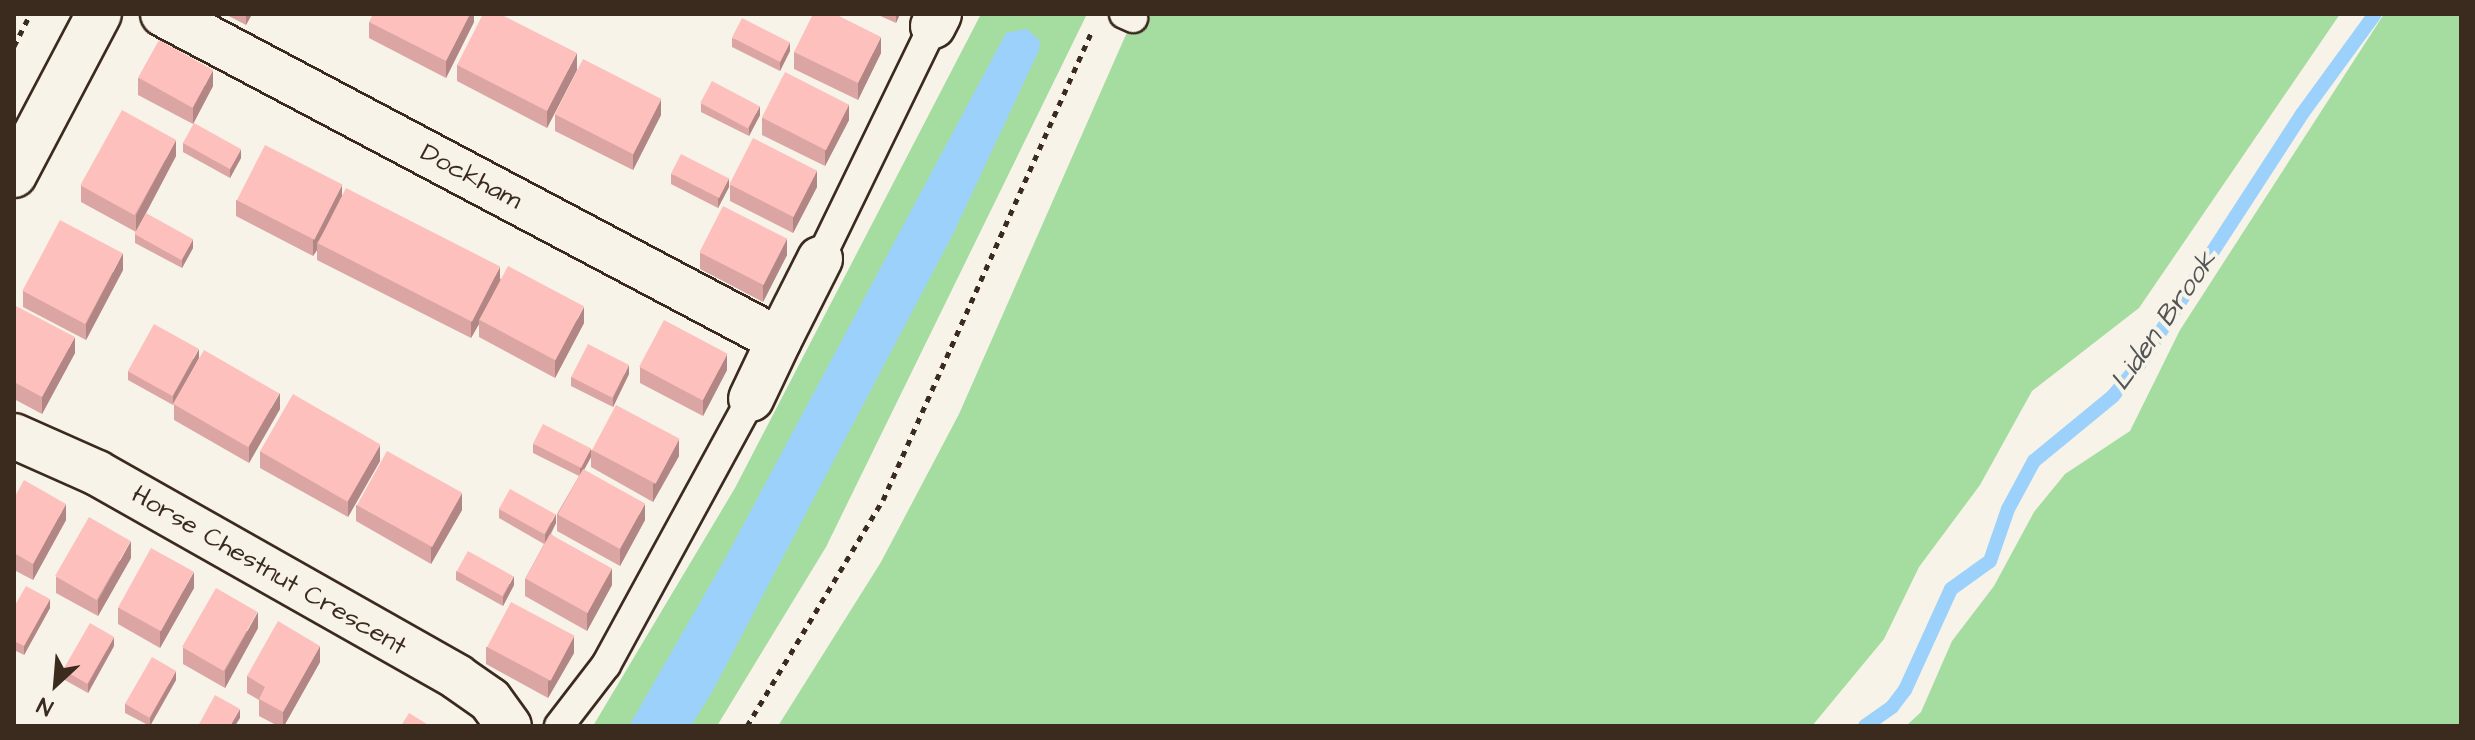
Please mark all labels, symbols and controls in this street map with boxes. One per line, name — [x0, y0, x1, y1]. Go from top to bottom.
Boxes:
street label: Dockham — [415, 137, 527, 217]
water label: Liden Brook — [2104, 245, 2224, 397]
street label: Horse Chestnut Crescent — [126, 479, 412, 663]
north arrow — [16, 644, 96, 724]
text: N — [32, 689, 58, 723]

